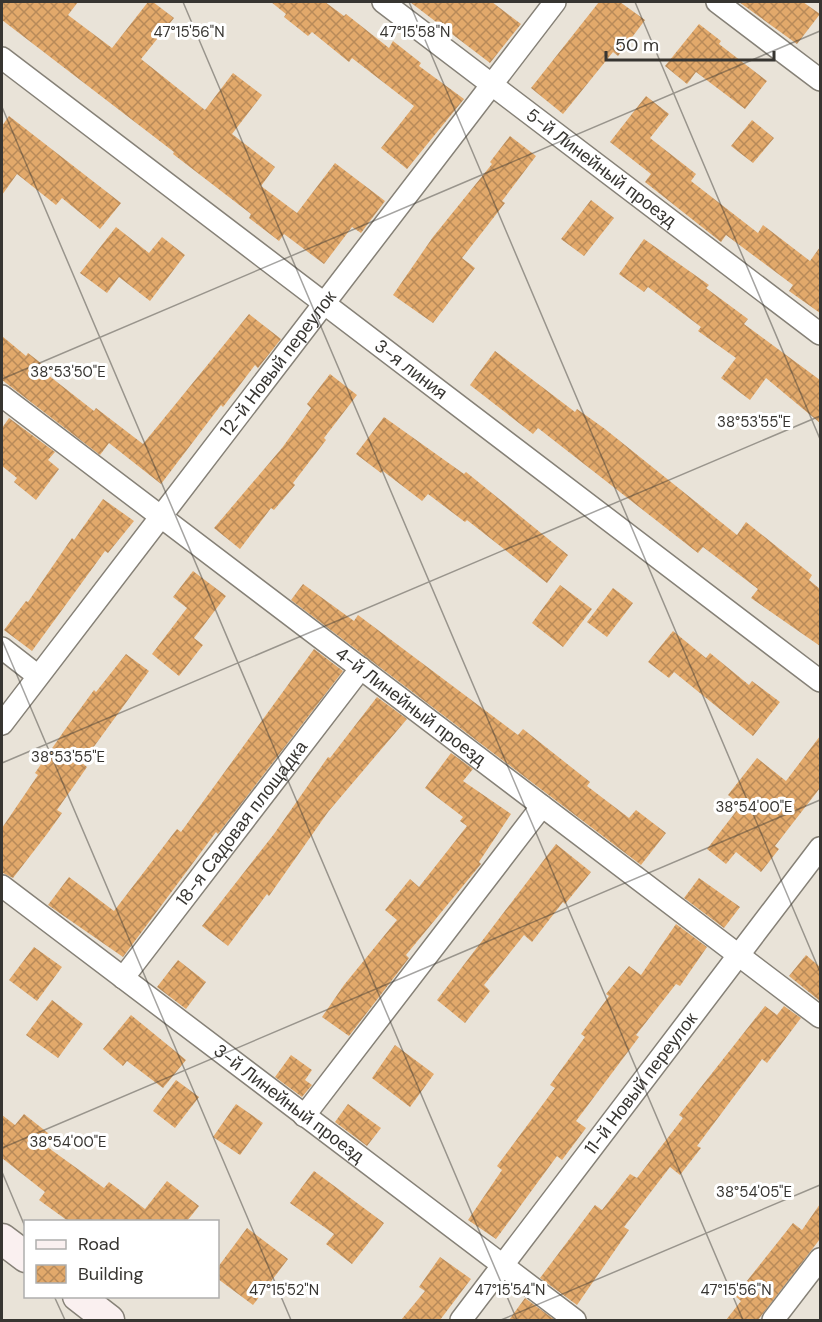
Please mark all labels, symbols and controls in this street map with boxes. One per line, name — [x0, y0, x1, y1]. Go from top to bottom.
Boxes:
text: 47°15'56"N — [153, 22, 225, 42]
text: 47°15'58"N — [380, 22, 450, 42]
scale bar — [606, 24, 774, 62]
text: 50 m — [615, 33, 659, 57]
street label: 5-й Линейный проезд — [521, 103, 682, 233]
street label: 12-й Новый переулок — [214, 286, 342, 441]
street label: 3-я линия — [370, 334, 452, 405]
text: 38°53'50"E — [30, 362, 106, 382]
text: 38°53'55"E — [717, 412, 791, 432]
street label: 4-й Линейный проезд — [330, 641, 491, 771]
street label: 18-я Садовая площадка — [171, 735, 314, 911]
text: 38°53'55"E — [31, 747, 105, 767]
text: 38°54'00"E — [715, 797, 793, 817]
street label: 11-й Новый переулок — [579, 1007, 703, 1160]
street label: 3-й Линейный проезд — [209, 1039, 369, 1168]
text: 38°54'00"E — [29, 1132, 107, 1152]
text: 38°54'05"E — [716, 1182, 792, 1202]
legend — [24, 1220, 219, 1298]
text: Road — [78, 1232, 120, 1256]
text: Building — [78, 1262, 143, 1286]
text: 47°15'52"N — [249, 1280, 319, 1300]
text: 47°15'54"N — [475, 1280, 545, 1300]
text: 47°15'56"N — [700, 1280, 772, 1300]

